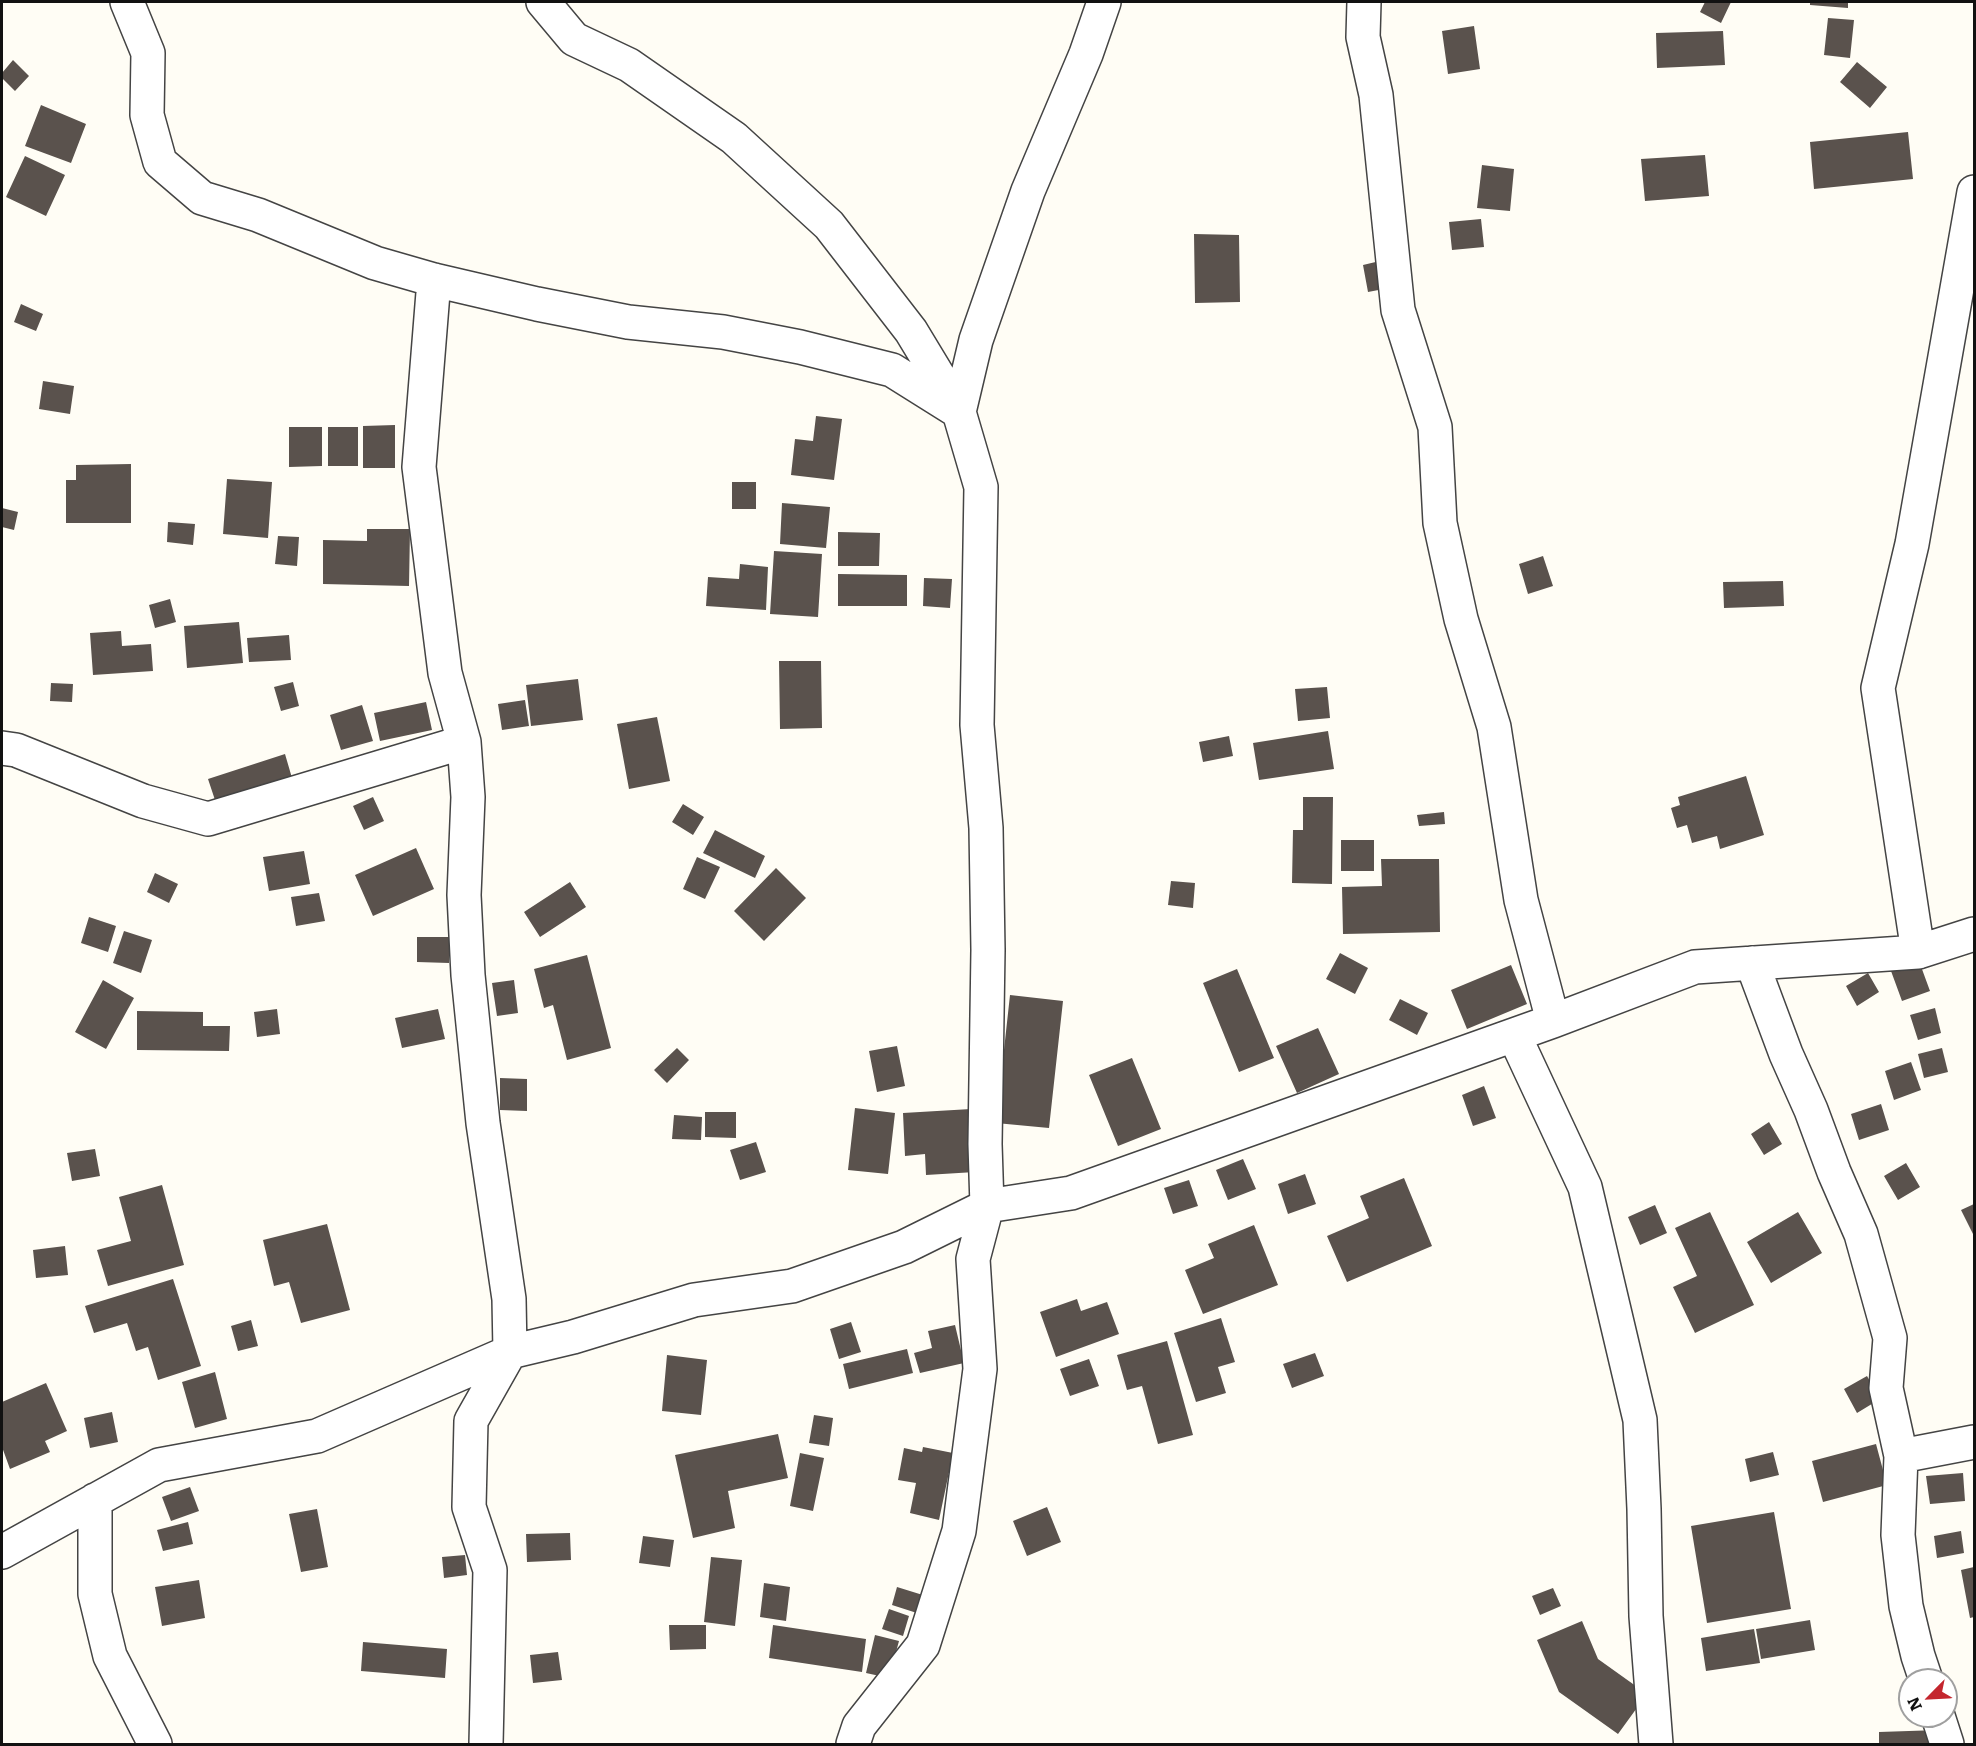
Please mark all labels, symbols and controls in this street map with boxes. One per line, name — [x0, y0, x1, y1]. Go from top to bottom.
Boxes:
north arrow — [1898, 1668, 1958, 1728]
text: N — [1900, 1693, 1927, 1716]

